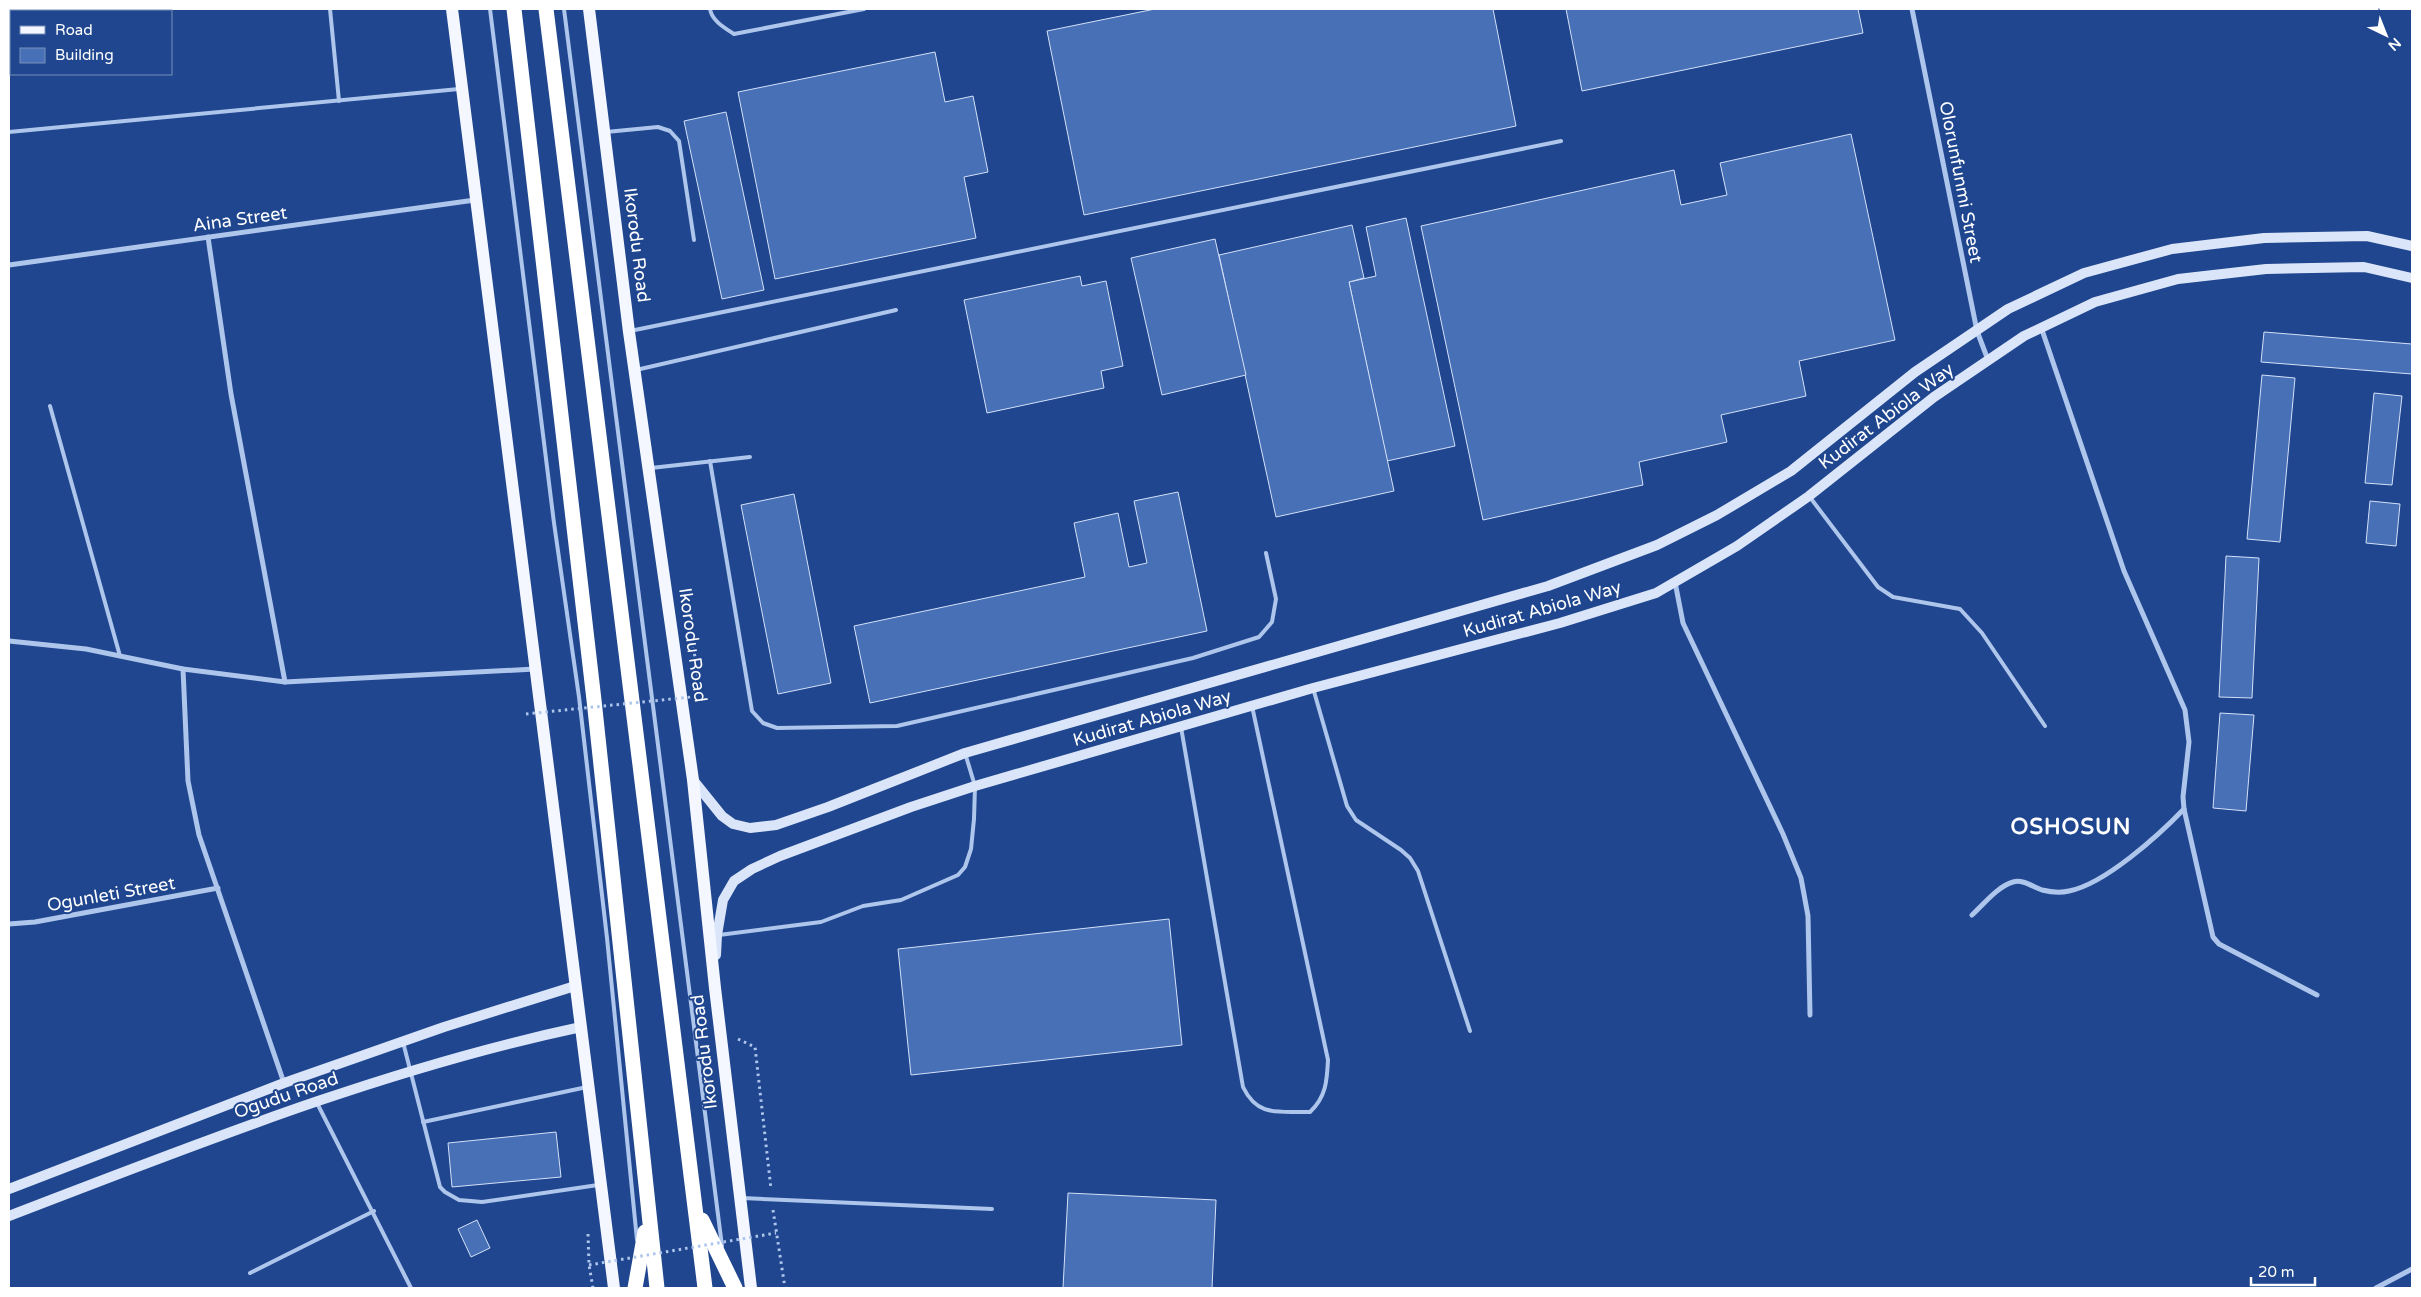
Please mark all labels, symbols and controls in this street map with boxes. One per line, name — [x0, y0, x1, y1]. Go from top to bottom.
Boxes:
legend — [10, 10, 172, 75]
north arrow — [2361, 10, 2411, 60]
text: Road — [55, 21, 93, 39]
text: N — [2385, 34, 2404, 54]
text: Building — [55, 46, 114, 64]
street label: Olorunfunmi Street — [1935, 99, 1988, 265]
street label: Ikorodu Road — [619, 186, 655, 304]
street label: Aina Street — [191, 201, 289, 237]
street label: Kudirat Abiola Way — [1814, 358, 1958, 474]
street label: Kudirat Abiola Way — [1460, 576, 1624, 642]
street label: Ikorodu Road — [674, 586, 712, 704]
street label: Kudirat Abiola Way — [1070, 685, 1234, 751]
district label: OSHOSUN — [2011, 814, 2131, 840]
street label: Ogunleti Street — [45, 872, 177, 916]
street label: Ikorodu Road — [686, 993, 722, 1111]
street label: Ogudu Road — [231, 1067, 341, 1123]
scale bar — [2251, 1254, 2315, 1286]
text: 20 m — [2258, 1263, 2295, 1281]

